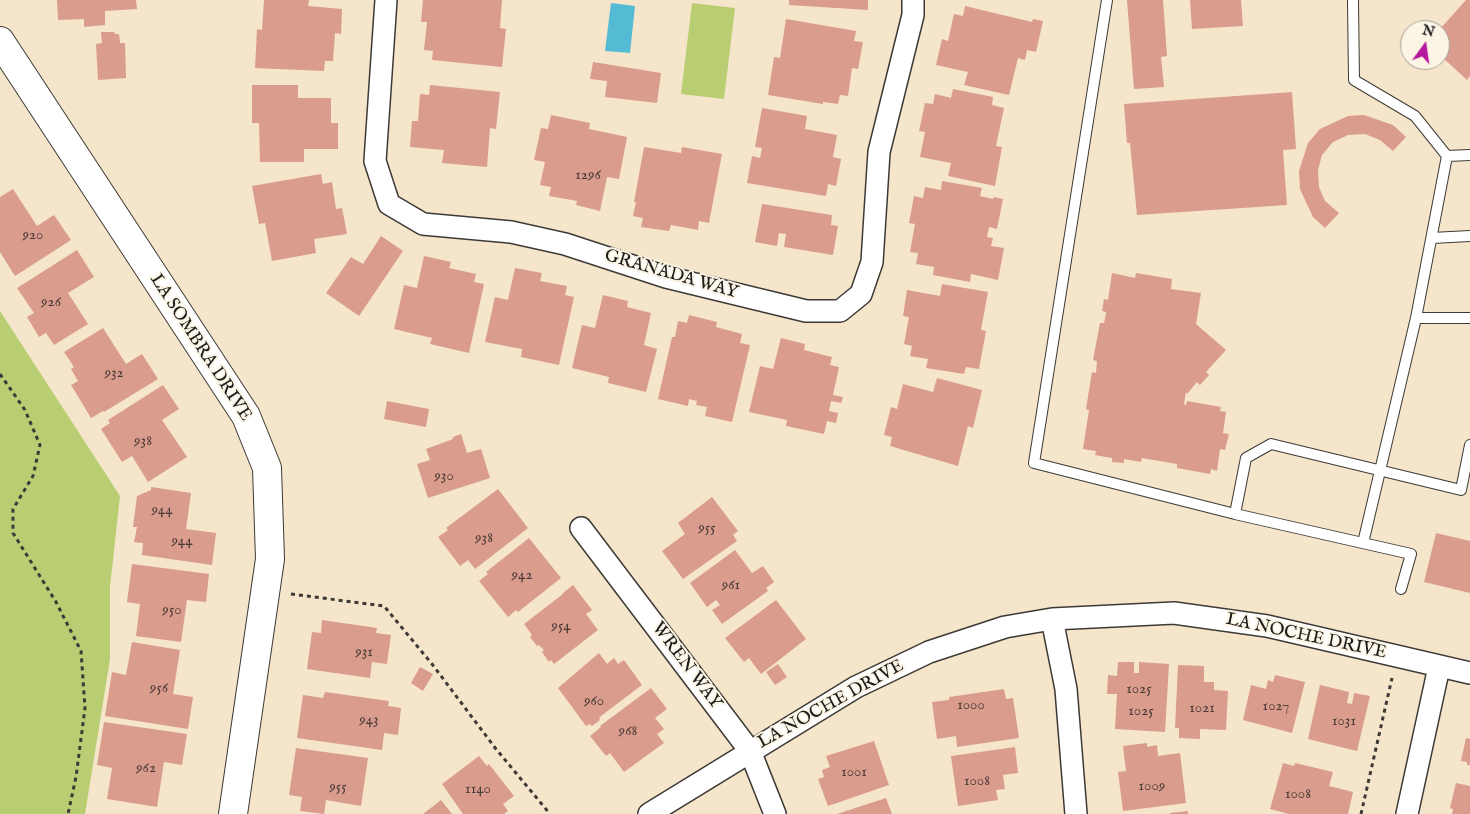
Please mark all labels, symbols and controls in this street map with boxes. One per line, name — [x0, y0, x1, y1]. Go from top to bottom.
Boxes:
north arrow — [1400, 20, 1450, 70]
text: N — [1420, 21, 1436, 42]
house number: 1296 — [575, 167, 601, 185]
house number: 920 — [23, 227, 43, 245]
street label: GRANADA WAY — [602, 246, 740, 304]
street label: LA SOMBRA DRIVE — [144, 270, 256, 426]
house number: 926 — [41, 294, 61, 312]
house number: 932 — [104, 365, 124, 383]
house number: 938 — [134, 433, 152, 451]
house number: 930 — [434, 468, 454, 486]
house number: 944 — [151, 502, 173, 520]
house number: 955 — [698, 520, 716, 538]
house number: 938 — [475, 530, 493, 548]
house number: 944 — [171, 533, 193, 551]
house number: 942 — [512, 567, 532, 585]
house number: 961 — [722, 577, 740, 595]
house number: 950 — [162, 602, 182, 620]
street label: LA NOCHE DRIVE — [1224, 609, 1388, 665]
house number: 954 — [551, 618, 571, 636]
street label: WREN WAY — [646, 618, 726, 714]
house number: 931 — [355, 644, 373, 662]
street label: LA NOCHE DRIVE — [754, 656, 908, 754]
house number: 956 — [150, 680, 168, 698]
house number: 1025 — [1126, 681, 1152, 699]
house number: 960 — [584, 693, 604, 711]
house number: 1000 — [957, 697, 985, 715]
house number: 1027 — [1263, 698, 1289, 716]
house number: 1021 — [1189, 700, 1215, 718]
house number: 1025 — [1128, 703, 1154, 721]
house number: 943 — [359, 712, 379, 730]
house number: 1031 — [1332, 713, 1356, 731]
house number: 968 — [619, 723, 637, 741]
house number: 962 — [136, 760, 156, 778]
house number: 1001 — [841, 764, 867, 782]
house number: 1008 — [964, 773, 990, 791]
house number: 1009 — [1139, 778, 1165, 796]
house number: 955 — [329, 779, 347, 797]
house number: 1140 — [465, 781, 491, 799]
house number: 1008 — [1285, 786, 1311, 804]

